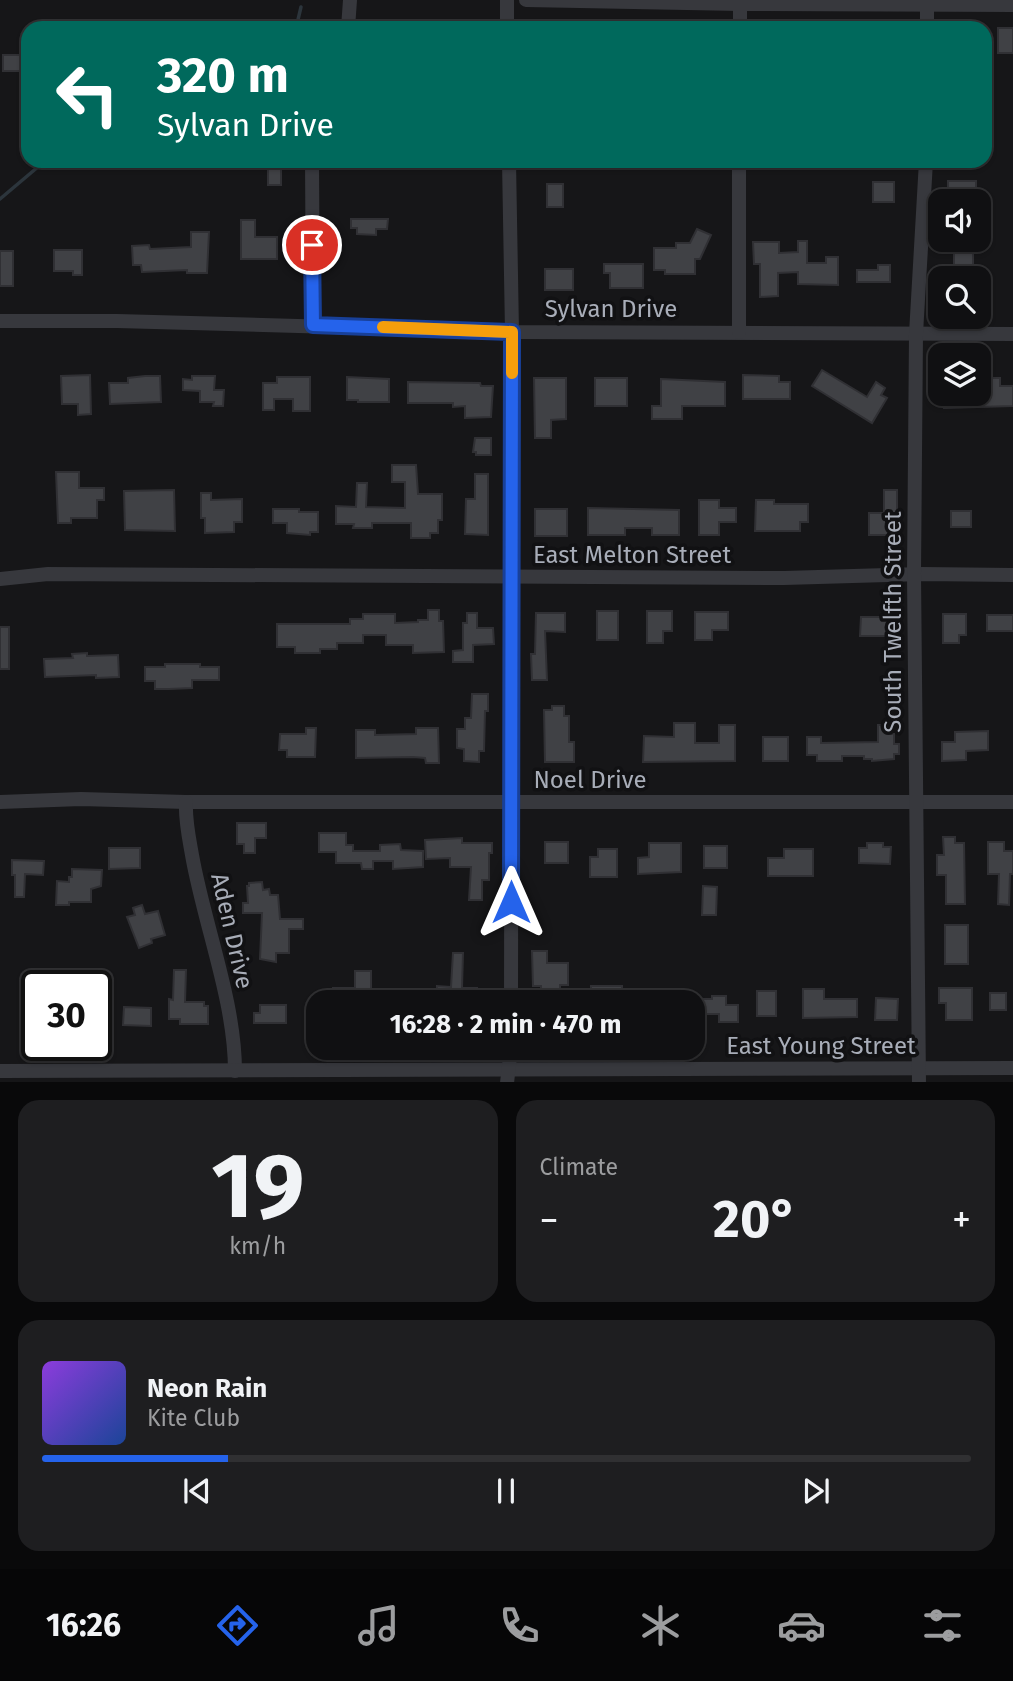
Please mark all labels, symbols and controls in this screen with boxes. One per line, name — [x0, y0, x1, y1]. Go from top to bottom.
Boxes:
text: 320 m — [157, 46, 289, 105]
icon: left — [42, 49, 133, 140]
text: Sylvan Drive — [157, 106, 334, 144]
map controls — [928, 189, 991, 406]
button: sound — [928, 189, 991, 252]
pin — [282, 215, 342, 275]
icon: arrive — [293, 226, 331, 264]
button: search — [928, 266, 991, 329]
street label: Sylvan Drive — [545, 295, 677, 323]
button: layers — [928, 343, 991, 406]
street label: South Twelfth Street — [879, 511, 907, 733]
street label: East Melton Street — [533, 541, 731, 569]
street label: Noel Drive — [533, 766, 647, 794]
position arrow — [474, 865, 548, 939]
street label: Aden Drive — [205, 870, 259, 992]
speed limit sign: 30 — [21, 970, 112, 1061]
text: 16:28 · 2 min · 470 m — [390, 1009, 621, 1040]
street label: East Young Street — [726, 1032, 916, 1060]
text: 19 — [211, 1132, 304, 1241]
text: Climate — [540, 1153, 618, 1181]
text: 20° — [713, 1188, 797, 1251]
text: − — [540, 1197, 559, 1243]
text: + — [952, 1197, 971, 1243]
text: km/h — [229, 1232, 286, 1260]
text: Neon Rain — [147, 1373, 267, 1404]
text: Kite Club — [147, 1404, 240, 1432]
icon: previous — [178, 1472, 216, 1510]
icon: pause — [487, 1472, 525, 1510]
icon: next — [797, 1472, 835, 1510]
icon: directions — [213, 1601, 262, 1650]
icon: music — [354, 1601, 403, 1650]
icon: phone — [495, 1601, 544, 1650]
icon: climate — [636, 1601, 685, 1650]
icon: car — [777, 1601, 826, 1650]
icon: filters — [918, 1601, 967, 1650]
text: 16:26 — [46, 1606, 121, 1644]

